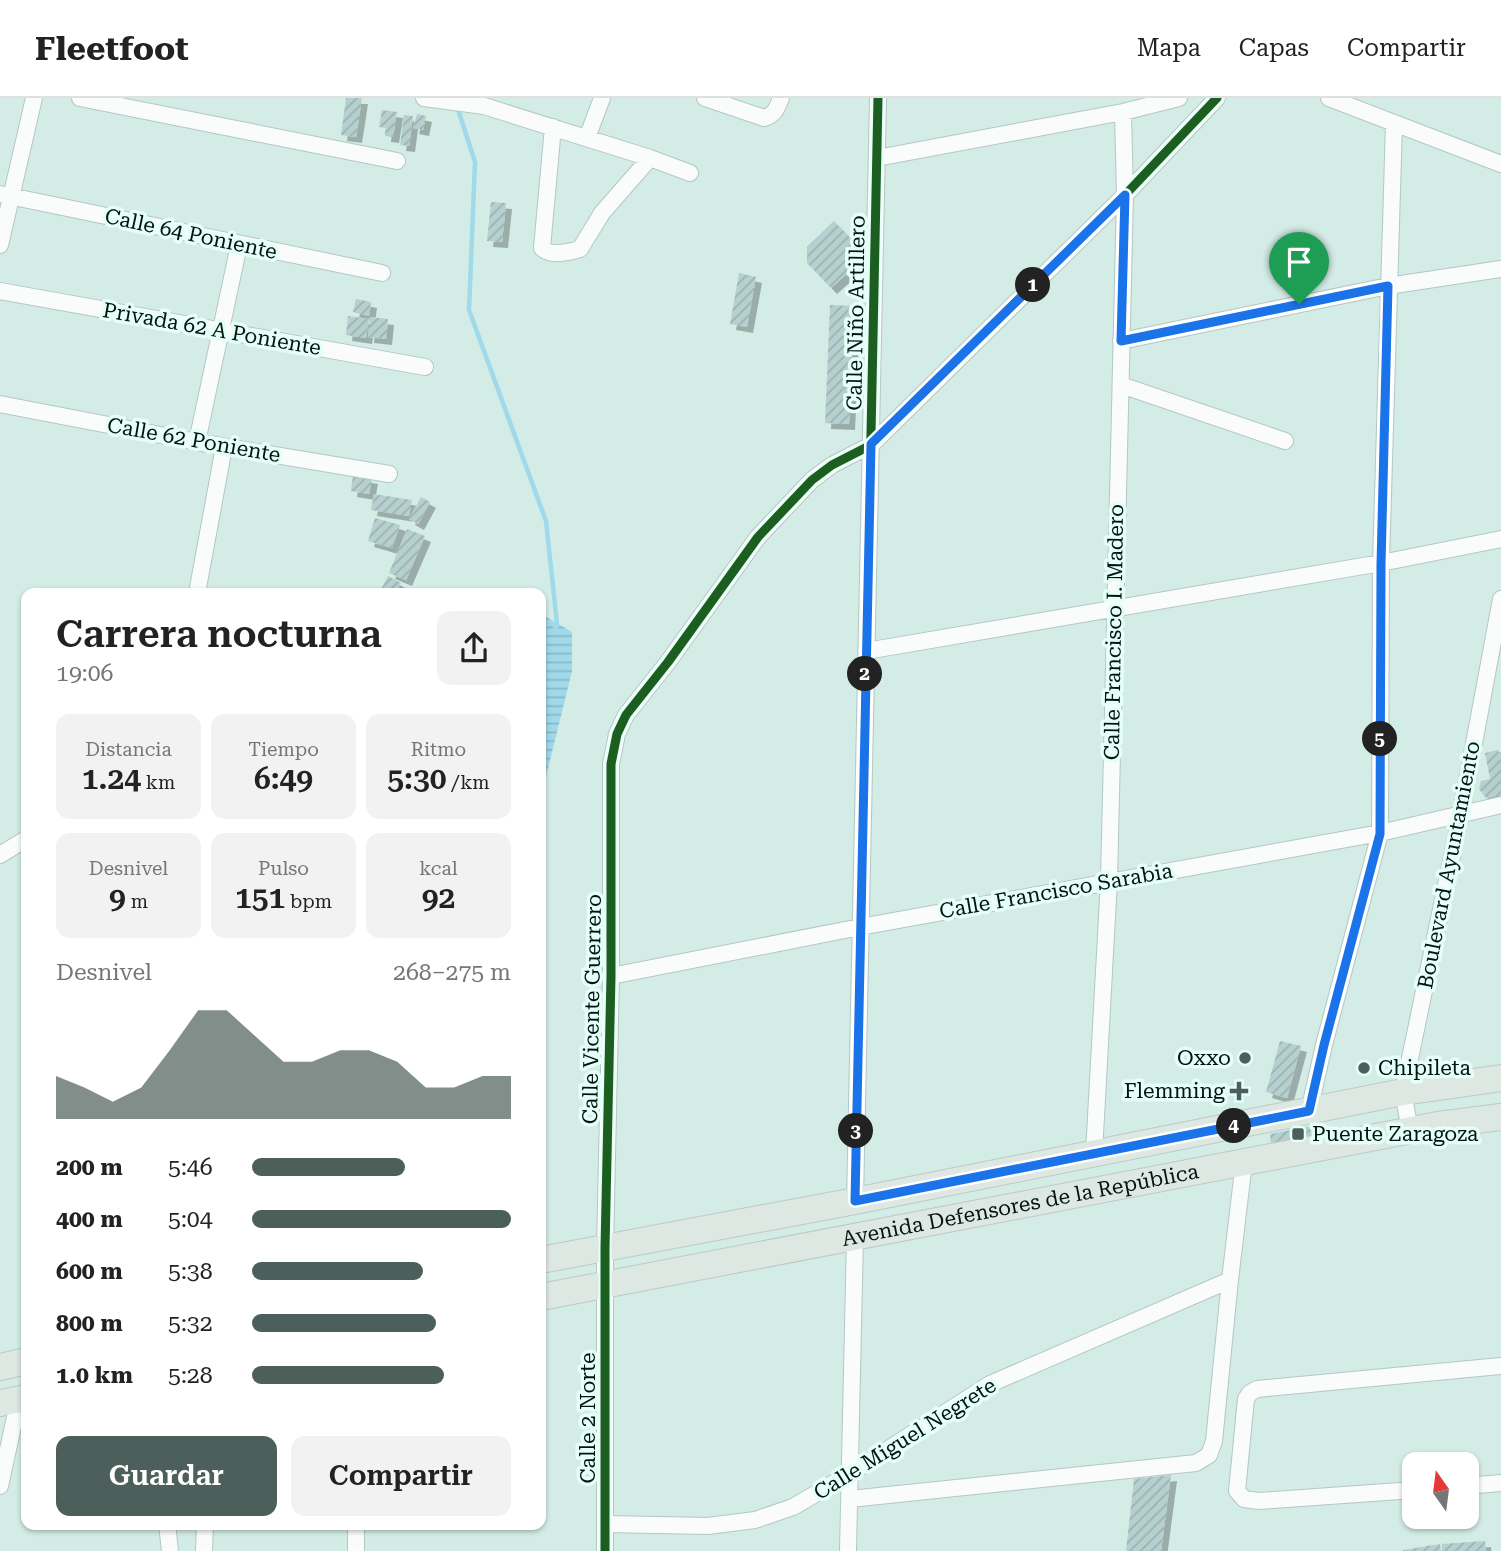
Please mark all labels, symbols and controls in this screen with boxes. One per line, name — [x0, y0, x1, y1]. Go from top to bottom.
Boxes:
text: Fleetfoot — [35, 29, 189, 68]
text: Mapa — [1137, 34, 1201, 62]
text: Capas — [1239, 34, 1309, 62]
text: Compartir — [1347, 34, 1466, 62]
street label: Calle 64 Poniente — [103, 204, 279, 264]
street label: Calle Niño Artillero — [842, 215, 870, 411]
pin — [1269, 232, 1329, 304]
icon: arrive — [1280, 243, 1318, 281]
pin: 1 — [1016, 268, 1050, 302]
text: 1 — [1027, 273, 1038, 296]
street label: Privada 62 A Poniente — [101, 298, 323, 360]
street label: Calle 62 Poniente — [105, 413, 283, 467]
street label: Calle Francisco I. Madero — [1100, 504, 1128, 760]
button: share — [437, 611, 511, 685]
text: Carrera nocturna — [56, 612, 382, 656]
pin: 2 — [848, 656, 882, 692]
text: 19:06 — [56, 660, 113, 687]
text: 2 — [859, 662, 870, 685]
pin: 5 — [1362, 722, 1398, 756]
text: 5 — [1374, 727, 1385, 750]
text: Distancia — [85, 738, 172, 761]
text: Tiempo — [248, 738, 319, 761]
text: Ritmo — [411, 738, 466, 761]
street label: Boulevard Ayuntamiento — [1413, 739, 1485, 991]
text: 1.24 — [82, 761, 141, 796]
text: 6:49 — [254, 761, 313, 796]
text: 5:30 — [387, 761, 447, 796]
text: km — [141, 771, 175, 794]
text: /km — [447, 771, 490, 794]
text: Desnivel — [89, 857, 168, 880]
text: Pulso — [258, 857, 309, 880]
text: kcal — [419, 857, 458, 880]
street label: Calle Francisco Sarabia — [938, 859, 1175, 923]
text: 9 — [109, 880, 126, 915]
text: 151 — [235, 880, 285, 915]
text: 92 — [422, 880, 455, 915]
text: m — [126, 890, 148, 913]
text: bpm — [285, 890, 332, 913]
street label: Calle Vicente Guerrero — [578, 894, 606, 1124]
text: Desnivel — [56, 959, 152, 986]
text: 268–275 m — [393, 959, 511, 986]
place label: Oxxo — [1177, 1046, 1231, 1070]
marker: Oxxo — [1237, 1050, 1253, 1066]
place label: Chipileta — [1378, 1056, 1472, 1080]
marker: Chipileta — [1356, 1060, 1372, 1076]
place label: Flemming — [1124, 1079, 1225, 1103]
marker: Flemming — [1231, 1083, 1247, 1099]
pin: 4 — [1216, 1108, 1252, 1144]
pin: 3 — [838, 1114, 874, 1148]
text: 4 — [1228, 1114, 1239, 1137]
text: 3 — [850, 1119, 861, 1142]
place label: Puente Zaragoza — [1312, 1122, 1479, 1146]
marker: Puente Zaragoza — [1290, 1126, 1306, 1142]
text: 200 m — [56, 1154, 123, 1181]
text: 5:46 — [168, 1154, 213, 1181]
street label: Avenida Defensores de la República — [840, 1159, 1201, 1251]
text: 400 m — [56, 1206, 123, 1233]
text: 5:04 — [168, 1206, 213, 1233]
text: 600 m — [56, 1258, 123, 1285]
text: 5:38 — [168, 1258, 213, 1285]
text: 800 m — [56, 1310, 123, 1337]
text: 5:32 — [168, 1310, 213, 1337]
street label: Calle 2 Norte — [576, 1353, 600, 1483]
text: 1.0 km — [56, 1362, 133, 1389]
text: 5:28 — [168, 1362, 213, 1389]
street label: Calle Miguel Negrete — [810, 1373, 1000, 1505]
button: Guardar — [56, 1436, 277, 1516]
button: Compartir — [291, 1436, 511, 1516]
north arrow — [1402, 1452, 1479, 1530]
map controls — [1402, 1452, 1479, 1529]

